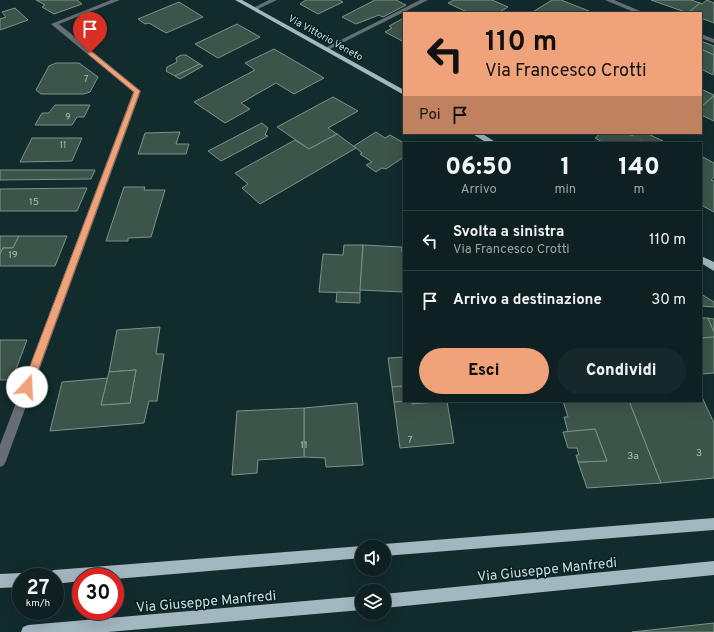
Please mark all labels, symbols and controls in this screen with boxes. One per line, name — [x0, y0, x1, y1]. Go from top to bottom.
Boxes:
pin — [73, 12, 107, 53]
street label: Via Vittorio Veneto — [286, 12, 365, 64]
icon: arrive — [79, 18, 101, 40]
text: 110 m — [485, 25, 557, 61]
icon: left — [419, 28, 471, 80]
text: Via Francesco Crotti — [485, 60, 646, 83]
house number: 7 — [84, 74, 89, 85]
icon: arrive — [449, 104, 471, 126]
text: Poi — [419, 106, 441, 125]
house number: 9 — [65, 112, 71, 123]
house number: 11 — [60, 140, 66, 151]
text: 06:50 — [445, 153, 512, 183]
text: 1 — [560, 153, 570, 183]
text: 140 — [618, 153, 660, 183]
text: Arrivo — [461, 182, 497, 198]
text: min — [555, 182, 576, 198]
text: m — [634, 182, 645, 198]
house number: 15 — [29, 196, 39, 209]
text: Svolta a sinistra — [453, 223, 564, 242]
icon: left — [419, 230, 441, 252]
text: 110 m — [649, 231, 686, 250]
text: Via Francesco Crotti — [453, 242, 570, 258]
house number: 19 — [8, 249, 18, 262]
icon: arrive — [419, 290, 441, 312]
text: Arrivo a destinazione — [453, 291, 602, 310]
text: 30 m — [651, 291, 686, 310]
button: Esci — [419, 348, 549, 394]
button: Condividi — [557, 348, 686, 394]
position arrow — [6, 366, 48, 408]
house number: 7 — [407, 434, 413, 447]
house number: 11 — [300, 439, 308, 452]
house number: 3 — [696, 447, 702, 460]
house number: 3a — [627, 450, 639, 463]
map controls — [355, 540, 391, 620]
button: sound — [355, 540, 391, 576]
street label: Via Giuseppe Manfredi — [476, 555, 618, 586]
speed limit sign: 30 — [72, 568, 124, 620]
text: 27 — [27, 576, 49, 602]
button: layers — [355, 584, 391, 620]
street label: Via Giuseppe Manfredi — [135, 588, 277, 617]
text: km/h — [26, 597, 50, 610]

